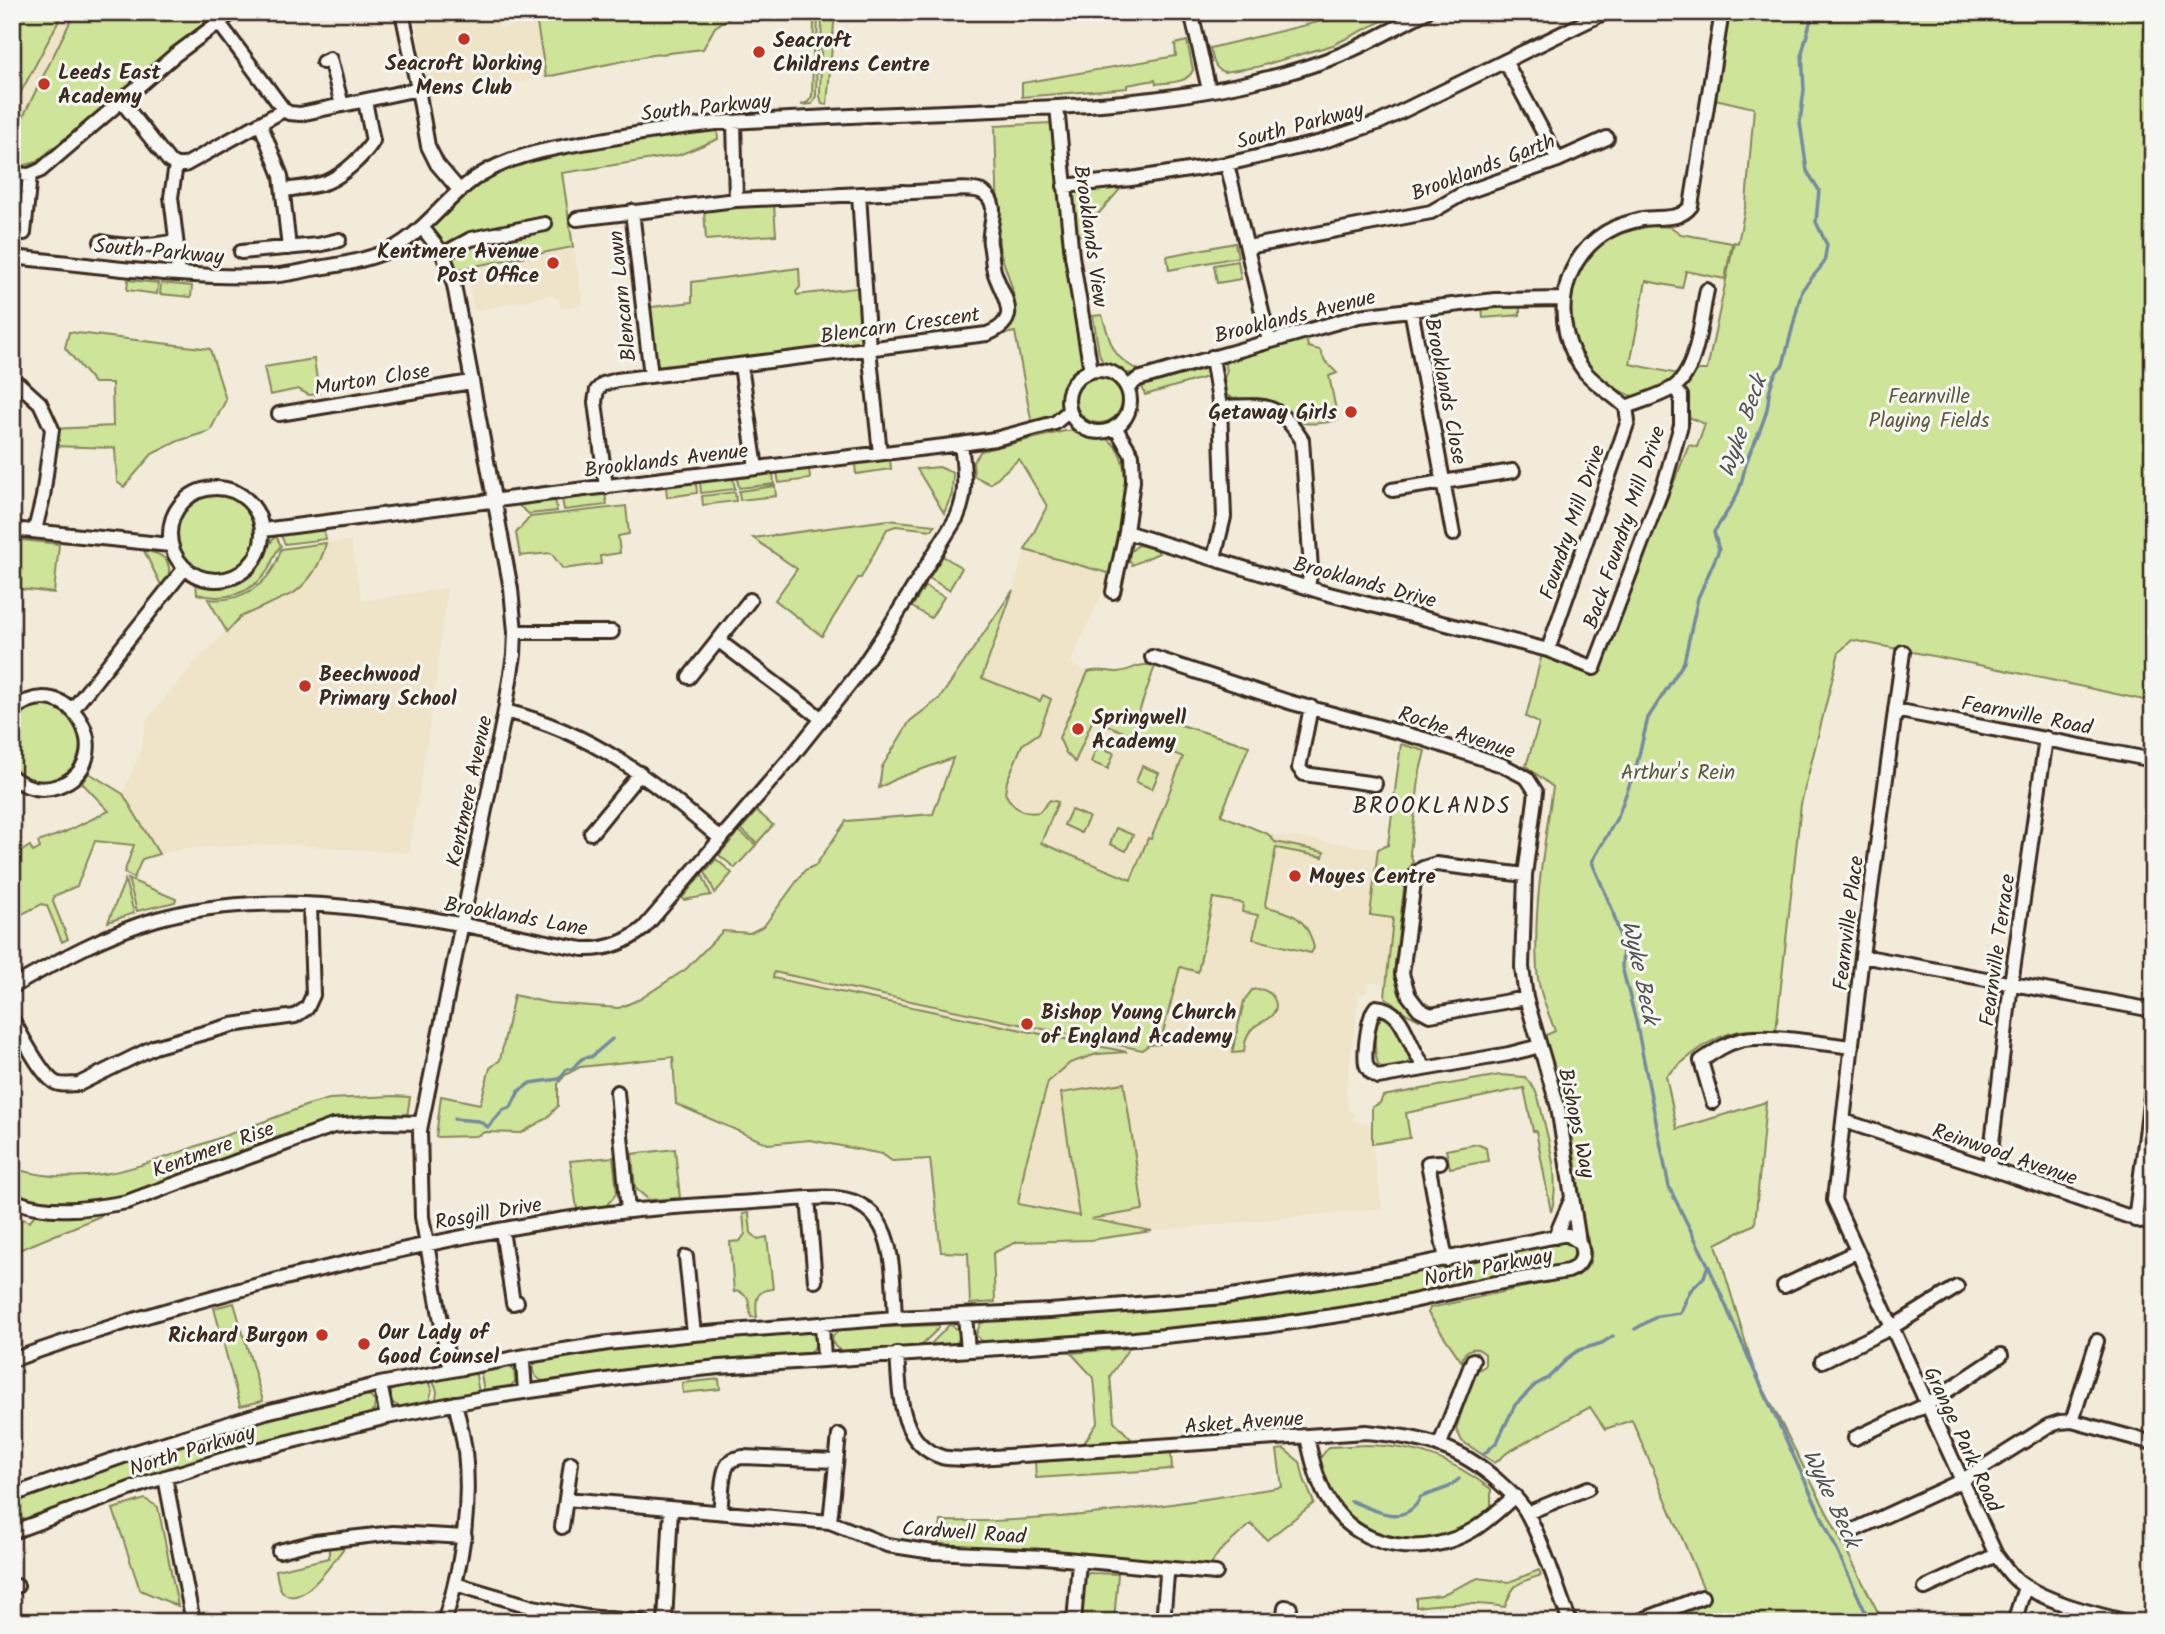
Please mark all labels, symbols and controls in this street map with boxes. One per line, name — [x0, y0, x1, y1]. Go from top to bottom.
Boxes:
place label: Seacroft Childrens Centre — [773, 25, 930, 82]
marker: Seacroft Working Mens Club — [456, 31, 472, 47]
marker: Seacroft Childrens Centre — [751, 44, 767, 60]
place label: Seacroft Working Mens Club — [385, 48, 543, 105]
place label: Leeds East Academy — [58, 57, 161, 114]
marker: Leeds East Academy — [36, 76, 52, 92]
street label: South Parkway — [640, 85, 773, 132]
street label: South Parkway — [1233, 94, 1368, 159]
street label: Brooklands Garth — [1407, 126, 1561, 211]
street label: Brooklands View — [1063, 163, 1116, 310]
street label: Blencarn Lawn — [600, 229, 647, 363]
street label: South Parkway — [92, 230, 225, 275]
place label: Kentmere Avenue Post Office — [377, 236, 539, 293]
marker: Kentmere Avenue Post Office — [545, 255, 561, 271]
street label: Brooklands Avenue — [1211, 281, 1380, 353]
street label: Blencarn Crescent — [818, 299, 983, 354]
street label: Brooklands Close — [1414, 315, 1475, 468]
street label: Murton Close — [312, 355, 433, 406]
water label: Wyke Beck — [1710, 368, 1779, 482]
park label: Fearnville Playing Fields — [1869, 381, 1989, 438]
place label: Getaway Girls — [1208, 397, 1337, 430]
marker: Getaway Girls — [1343, 404, 1359, 420]
street label: Back Foundry Mill Drive — [1575, 421, 1676, 633]
street label: Brooklands Avenue — [582, 435, 751, 488]
street label: Foundry Mill Drive — [1532, 440, 1615, 604]
street label: Brooklands Drive — [1289, 548, 1440, 619]
place label: Beechwood Primary School — [319, 659, 457, 716]
marker: Beechwood Primary School — [297, 678, 313, 694]
street label: Fearnville Road — [1959, 688, 2095, 745]
street label: Roche Avenue — [1393, 698, 1520, 769]
place label: Springwell Academy — [1092, 702, 1186, 759]
street label: Kentmere Avenue — [438, 712, 503, 870]
marker: Springwell Academy — [1070, 721, 1086, 737]
park label: Arthur's Rein — [1621, 757, 1735, 790]
district label: BROOKLANDS — [1352, 789, 1512, 825]
street label: Fearnville Place — [1825, 853, 1874, 993]
place label: Moyes Centre — [1309, 861, 1436, 894]
marker: Moyes Centre — [1287, 868, 1303, 884]
street label: Fearnville Terrace — [1971, 871, 2026, 1029]
street label: Brooklands Lane — [441, 889, 591, 946]
water label: Wyke Beck — [1611, 917, 1668, 1031]
place label: Bishop Young Church of England Academy — [1041, 997, 1236, 1054]
marker: Bishop Young Church of England Academy — [1019, 1016, 1035, 1032]
street label: Bishops Way — [1548, 1065, 1603, 1181]
street label: Kentmere Rise — [148, 1113, 280, 1188]
street label: Reinwood Avenue — [1927, 1115, 2082, 1196]
street label: Rosgill Drive — [432, 1189, 545, 1240]
street label: North Parkway — [1421, 1240, 1556, 1297]
place label: Our Lady of Good Counsel — [378, 1317, 500, 1374]
place label: Richard Burgon — [168, 1320, 308, 1353]
marker: Richard Burgon — [314, 1327, 330, 1343]
marker: Our Lady of Good Counsel — [356, 1336, 372, 1352]
street label: Grange Park Road — [1913, 1361, 2010, 1518]
street label: Asket Avenue — [1183, 1403, 1305, 1444]
street label: North Parkway — [125, 1417, 260, 1486]
water label: Wyke Beck — [1792, 1444, 1870, 1557]
street label: Cardwell Road — [901, 1513, 1028, 1554]

